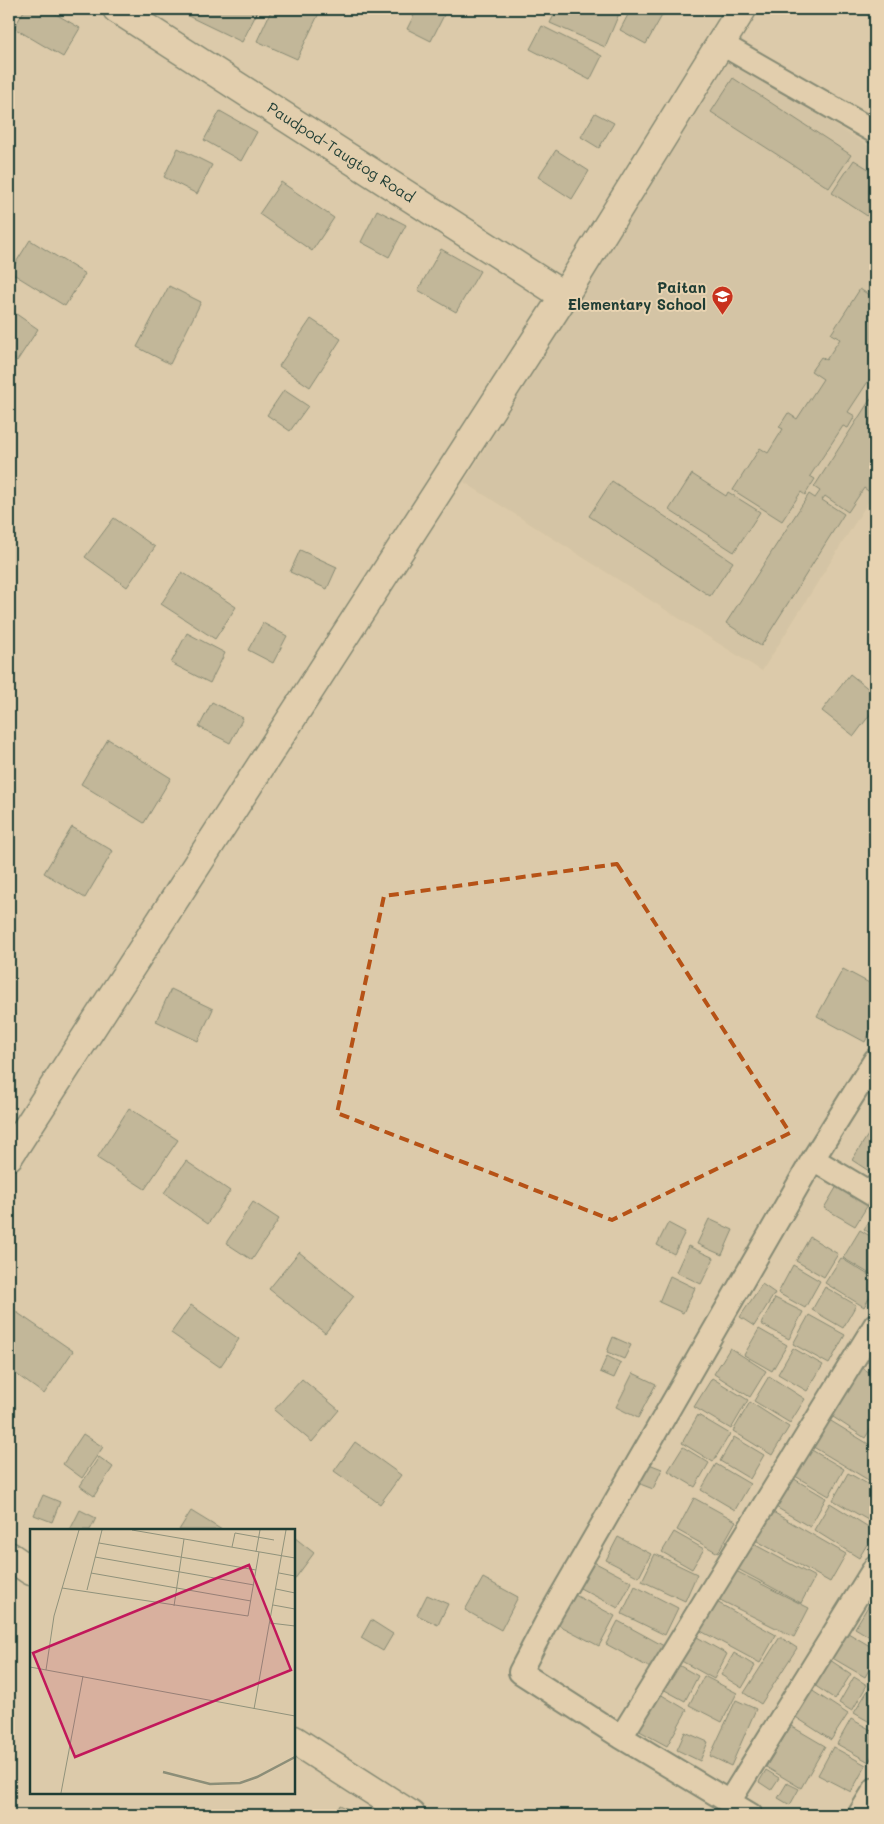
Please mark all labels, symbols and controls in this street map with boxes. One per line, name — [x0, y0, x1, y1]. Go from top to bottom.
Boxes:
street label: Paudpod-Taugtog Road — [264, 97, 419, 207]
place label: Paitan Elementary School — [567, 277, 706, 314]
school or university icon: Paitan Elementary School — [710, 285, 734, 316]
inset map — [30, 1529, 295, 1794]

